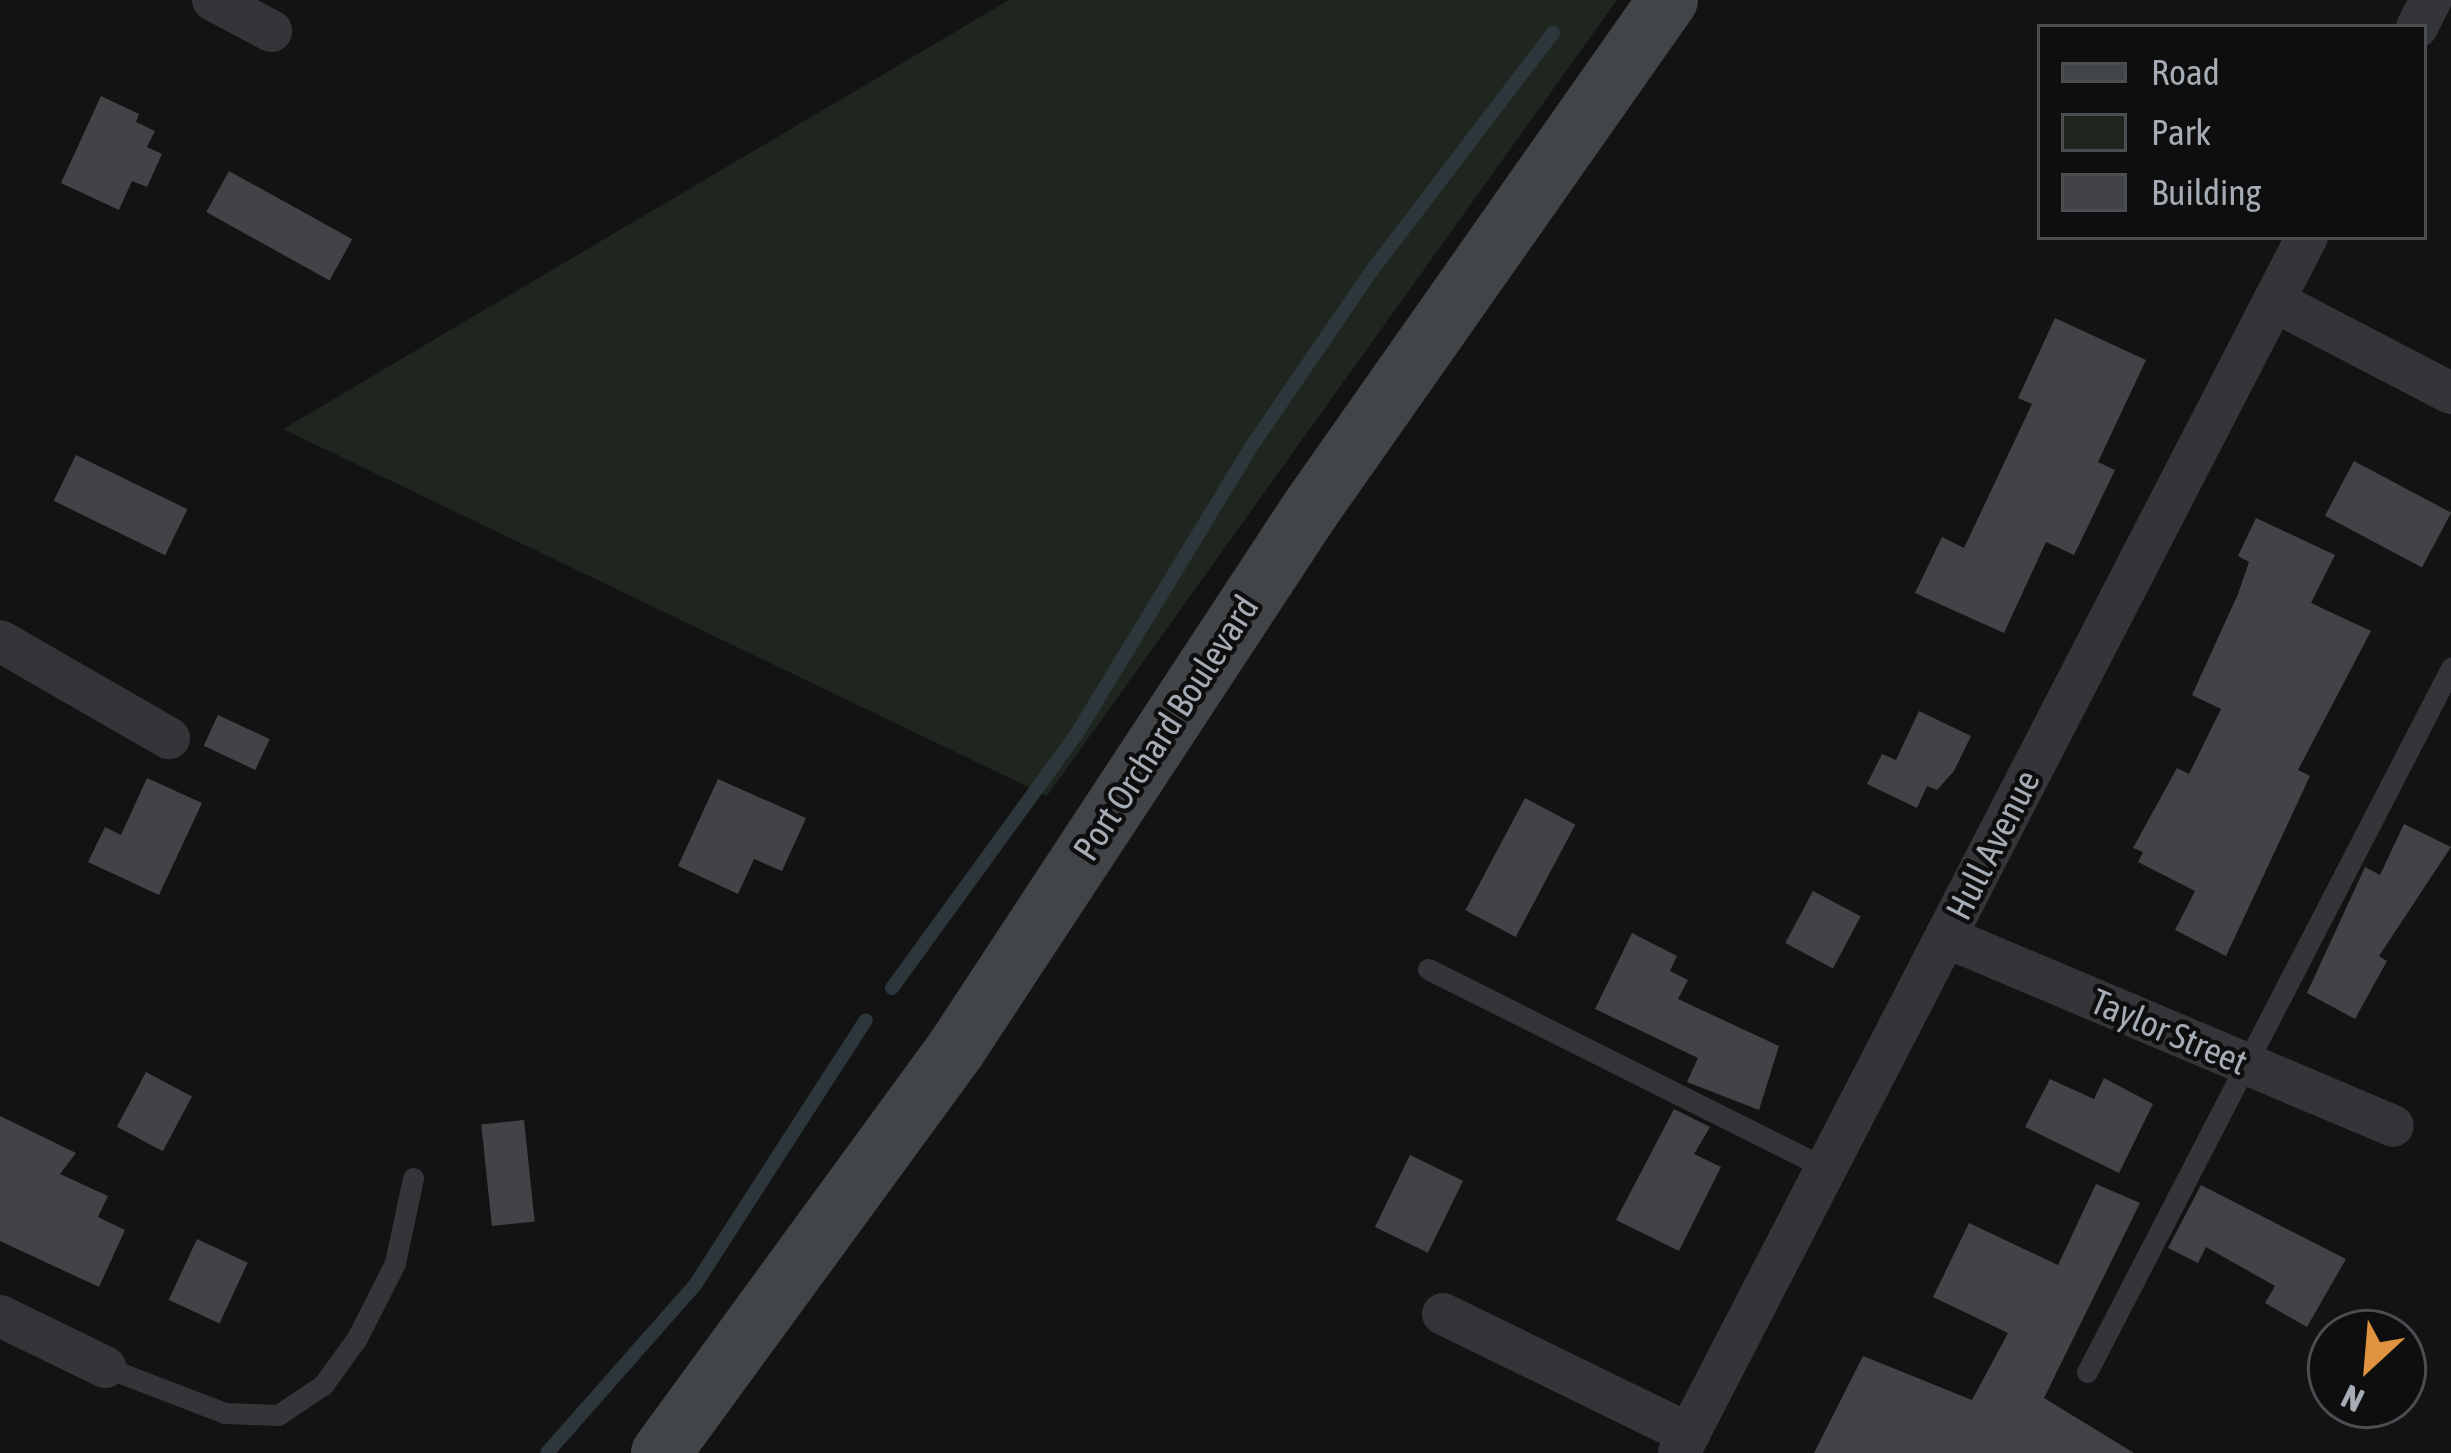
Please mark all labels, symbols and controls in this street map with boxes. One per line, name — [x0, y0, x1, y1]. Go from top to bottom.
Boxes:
legend — [2037, 24, 2427, 240]
text: Road — [2151, 51, 2220, 93]
text: Park — [2151, 111, 2211, 153]
text: Building — [2151, 171, 2261, 213]
street label: Port Orchard Boulevard — [1064, 588, 1268, 868]
street label: Hull Avenue — [1937, 763, 2049, 927]
street label: Taylor Street — [2084, 980, 2254, 1084]
north arrow — [2307, 1309, 2427, 1429]
text: N — [2335, 1377, 2370, 1420]

